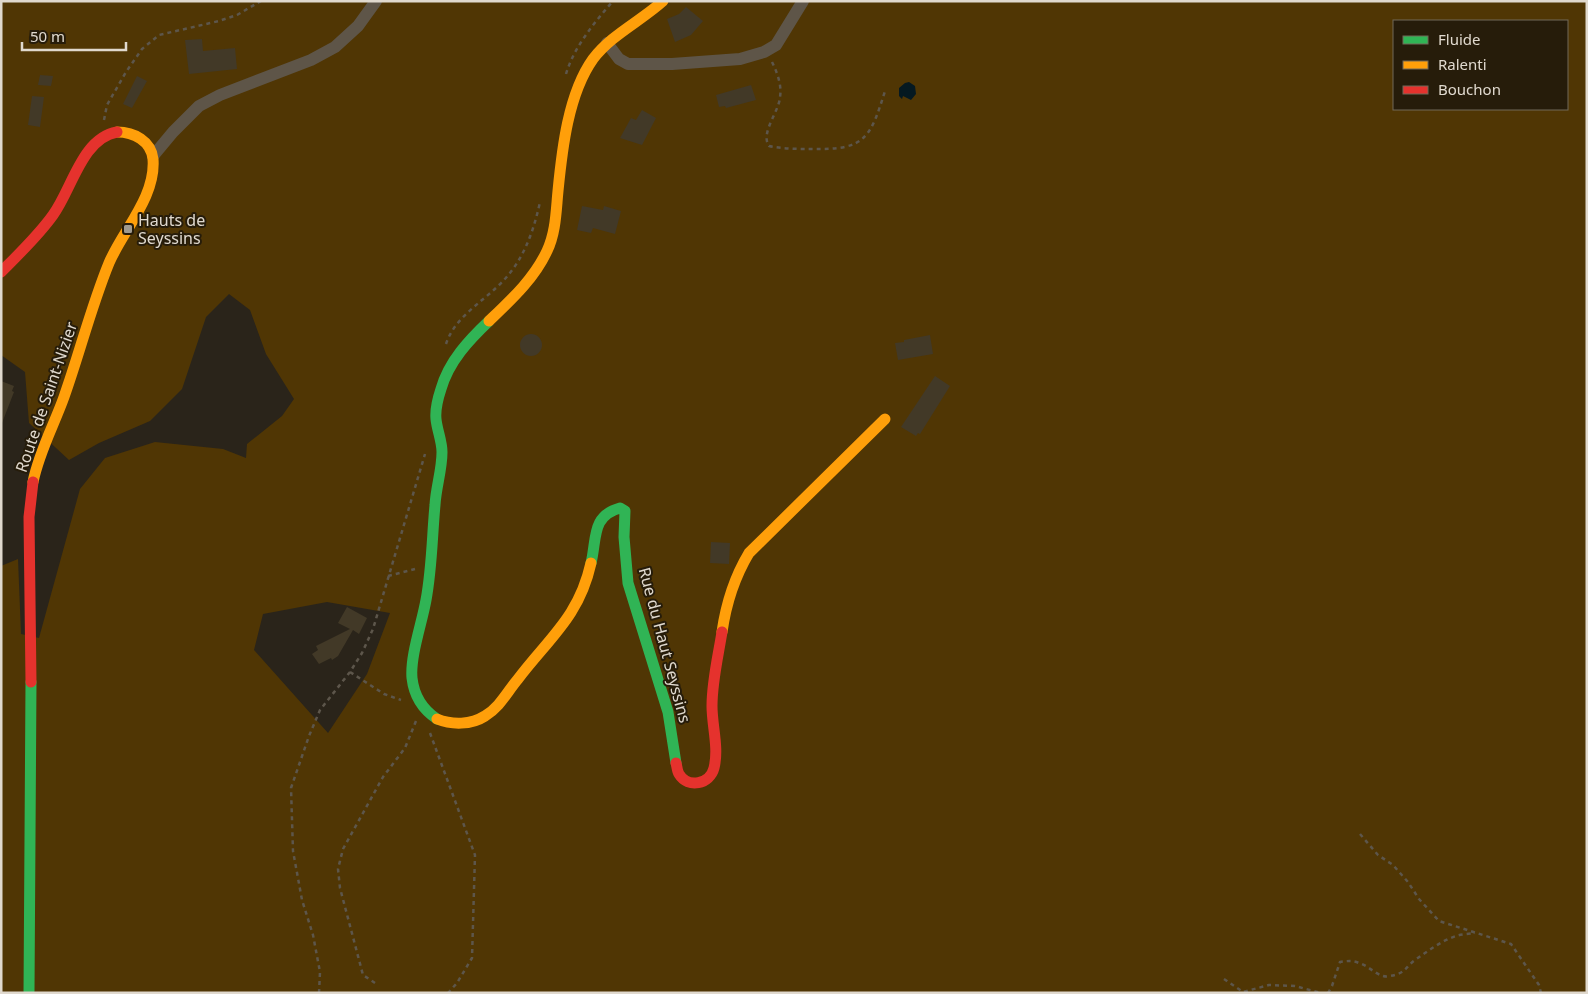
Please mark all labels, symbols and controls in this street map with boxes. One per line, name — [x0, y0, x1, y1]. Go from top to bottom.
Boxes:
scale bar — [22, 20, 126, 52]
legend — [1393, 20, 1568, 110]
text: 50 m — [30, 26, 65, 46]
text: Fluide — [1438, 29, 1480, 49]
text: Ralenti — [1438, 54, 1487, 74]
text: Bouchon — [1438, 79, 1501, 99]
place label: Hauts de Seyssins — [138, 209, 205, 249]
marker: Hauts de Seyssins — [122, 223, 134, 235]
street label: Route de Saint-Nizier — [10, 318, 82, 475]
street label: Rue du Haut Seyssins — [634, 565, 696, 725]

